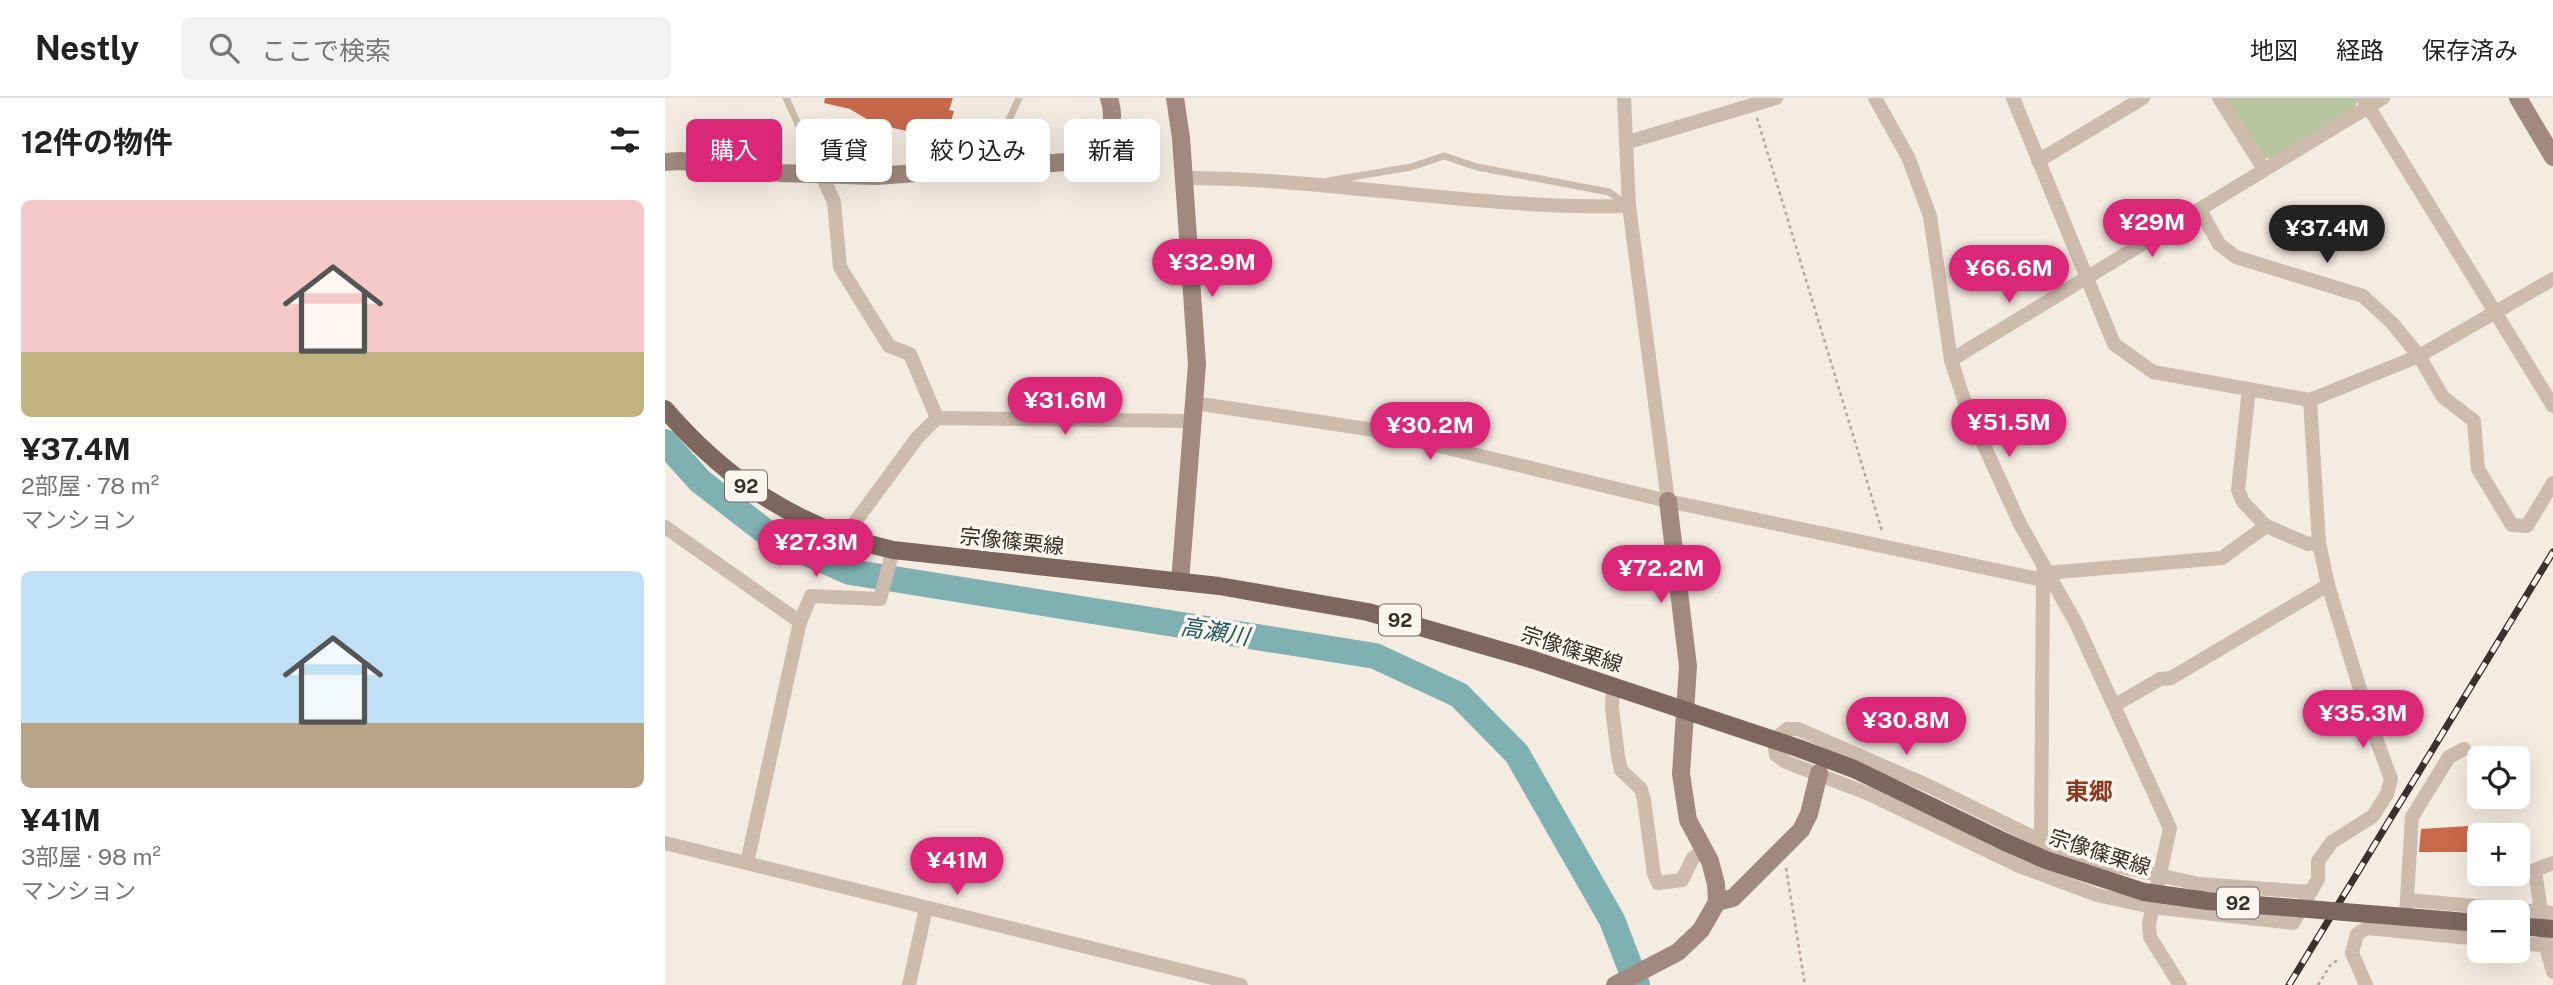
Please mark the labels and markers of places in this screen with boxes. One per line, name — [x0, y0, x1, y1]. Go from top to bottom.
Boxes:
pin: ¥29M — [2111, 200, 2193, 259]
pin: ¥37.4M — [2270, 206, 2384, 265]
pin: ¥32.9M — [1155, 240, 1269, 299]
pin: ¥66.6M — [1952, 246, 2066, 305]
pin: ¥31.6M — [1008, 378, 1122, 437]
pin: ¥51.5M — [1952, 400, 2066, 459]
pin: ¥30.2M — [1373, 402, 1487, 462]
pin: ¥27.3M — [759, 519, 873, 579]
pin: ¥72.2M — [1604, 546, 1718, 605]
pin: ¥35.3M — [2306, 690, 2420, 750]
pin: ¥30.8M — [1849, 698, 1963, 757]
pin: ¥41M — [916, 838, 998, 897]

